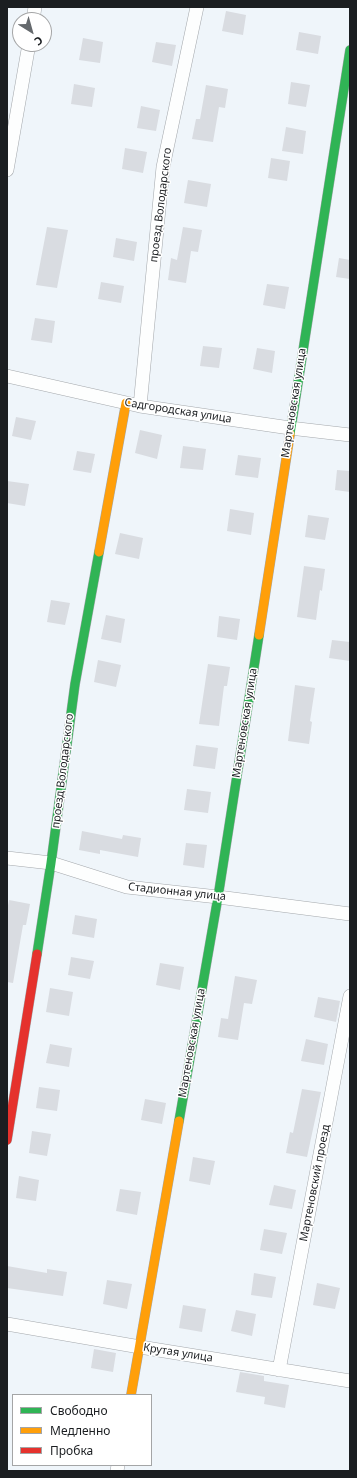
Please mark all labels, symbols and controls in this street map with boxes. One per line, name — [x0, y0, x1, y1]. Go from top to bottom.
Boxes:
north arrow — [12, 12, 52, 52]
text: С — [32, 33, 46, 49]
street label: проезд Володарского — [147, 147, 175, 263]
street label: Мартеновская улица — [279, 347, 309, 459]
street label: Садгородская улица — [123, 396, 233, 426]
street label: Мартеновская улица — [230, 667, 260, 779]
street label: проезд Володарского — [49, 713, 77, 829]
street label: Стадионная улица — [127, 880, 227, 904]
street label: Мартеновская улица — [176, 987, 208, 1099]
street label: Мартеновский проезд — [297, 1123, 333, 1243]
street label: Крутая улица — [142, 1341, 214, 1365]
legend — [12, 1394, 152, 1466]
text: Свободно — [50, 1402, 108, 1419]
text: Медленно — [50, 1422, 110, 1439]
text: Пробка — [50, 1442, 93, 1459]

